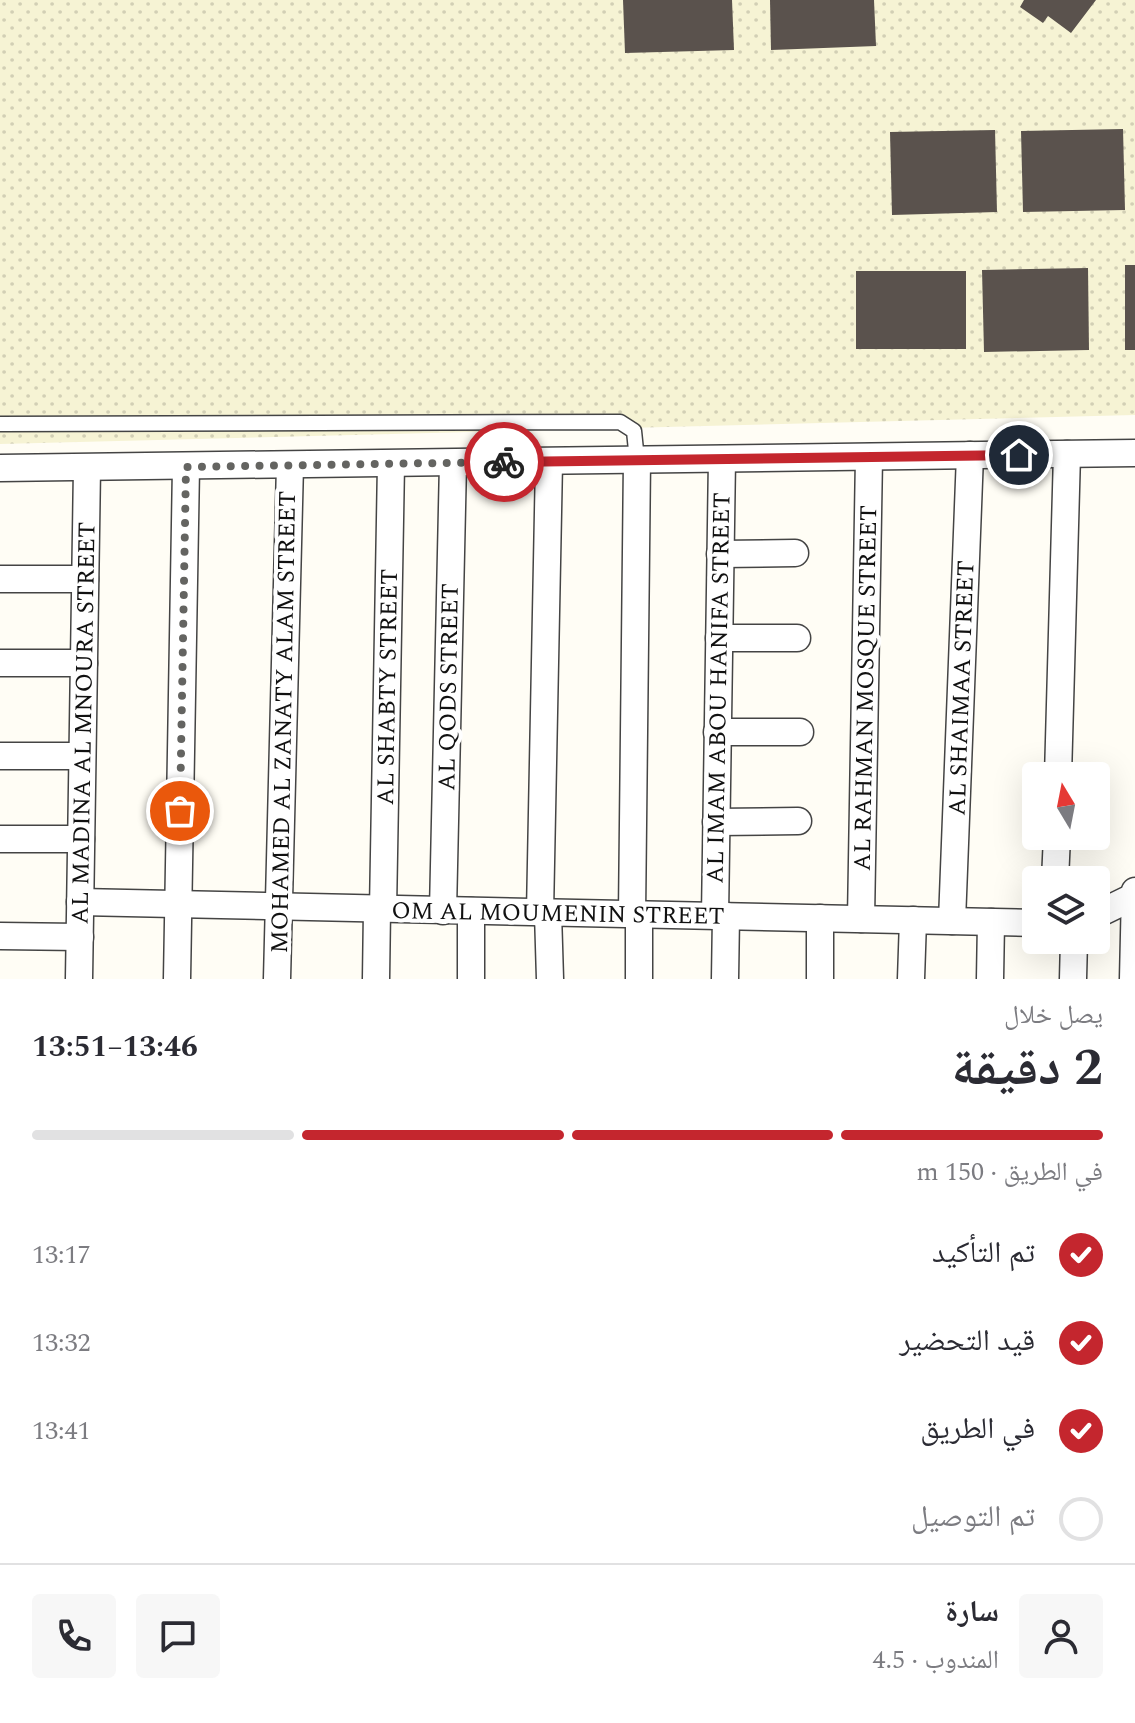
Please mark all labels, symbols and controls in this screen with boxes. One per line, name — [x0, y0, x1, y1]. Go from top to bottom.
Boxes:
pin — [985, 421, 1053, 489]
courier — [464, 422, 544, 502]
icon: home — [997, 433, 1041, 477]
icon: bike — [482, 440, 526, 484]
street label: MOHAMED AL ZANATY ALAM STREET — [262, 490, 306, 954]
street label: AL IMAM ABOU HANIFA STREET — [698, 492, 740, 884]
street label: AL RAHMAN MOSQUE STREET — [845, 505, 887, 871]
street label: AL MADINA AL MNOURA STREET — [62, 521, 106, 925]
street label: AL SHAIMAA STREET — [940, 560, 984, 816]
street label: AL SHABTY STREET — [368, 568, 408, 806]
street label: AL QODS STREET — [429, 583, 469, 791]
north arrow — [1022, 762, 1110, 850]
map controls — [1022, 762, 1110, 954]
pin — [146, 777, 214, 845]
icon: bag — [158, 789, 202, 833]
button: layers — [1022, 866, 1110, 954]
street label: OM AL MOUMENIN STREET — [391, 893, 725, 935]
text: يصل خلال — [1004, 995, 1103, 1035]
text: 13:46–13:51 — [32, 1024, 198, 1070]
text: 2 دقيقة — [952, 1029, 1103, 1108]
text: في الطريق · 150 m — [916, 1152, 1103, 1192]
text: تم التأكيد — [932, 1230, 1035, 1276]
icon: check — [1059, 1233, 1103, 1277]
text: 13:17 — [32, 1235, 91, 1275]
text: قيد التحضير — [899, 1318, 1035, 1364]
icon: check — [1059, 1321, 1103, 1365]
text: 13:32 — [32, 1323, 91, 1363]
text: في الطريق — [920, 1406, 1035, 1452]
icon: check — [1059, 1409, 1103, 1453]
text: 13:41 — [32, 1411, 91, 1451]
text: تم التوصيل — [911, 1494, 1035, 1540]
text: سارة — [945, 1589, 999, 1635]
button: phone — [32, 1594, 116, 1678]
button: chat — [136, 1594, 220, 1678]
button: person — [1019, 1594, 1103, 1678]
text: المندوب · 4.5 — [872, 1640, 999, 1680]

